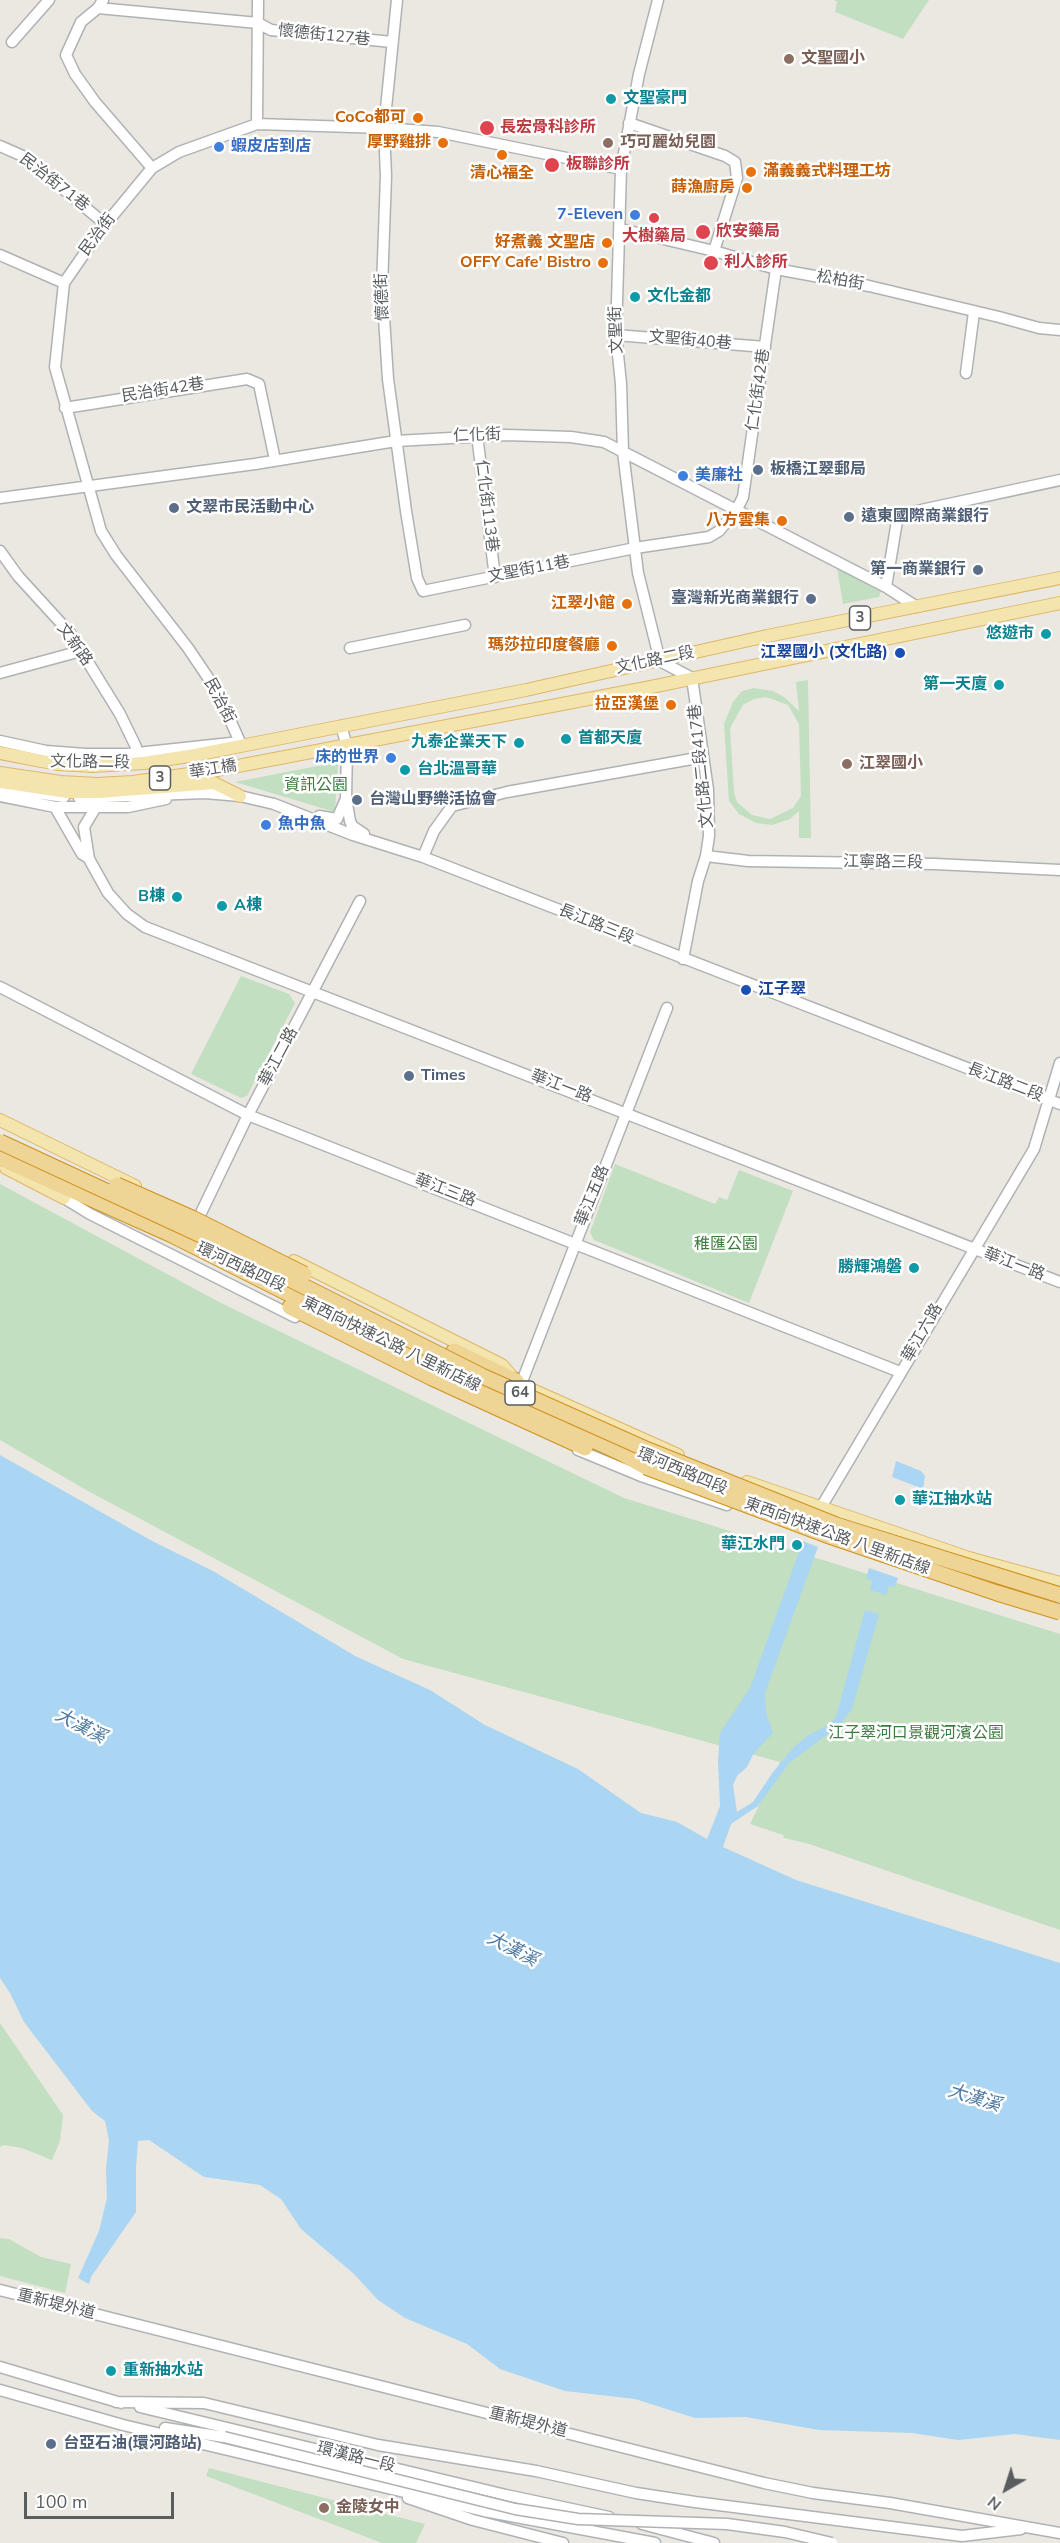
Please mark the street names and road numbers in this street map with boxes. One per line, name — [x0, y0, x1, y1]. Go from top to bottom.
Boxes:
street label: 懷德街127巷 — [277, 22, 371, 50]
street label: 民治街71巷 — [15, 150, 93, 216]
street label: 民治街 — [76, 210, 120, 260]
street label: 松柏街 — [815, 267, 865, 295]
street label: 懷德街 — [373, 273, 393, 321]
street label: 文聖街 — [607, 306, 627, 354]
street label: 文聖街40巷 — [648, 328, 732, 354]
street label: 仁化街42巷 — [744, 347, 774, 433]
street label: 民治街42巷 — [120, 375, 206, 407]
street label: 仁化街 — [453, 426, 501, 446]
street label: 仁化街113巷 — [471, 459, 501, 553]
street label: 文聖街11巷 — [486, 553, 572, 587]
road number: 3 — [850, 606, 870, 630]
street label: 文新路 — [52, 620, 96, 670]
street label: 文化路二段 — [614, 643, 696, 679]
street label: 民治街 — [199, 675, 239, 727]
street label: 文化路二段417巷 — [686, 703, 718, 829]
street label: 文化路二段 — [50, 753, 130, 773]
street label: 華江橋 — [188, 757, 238, 783]
road number: 3 — [150, 766, 170, 790]
street label: 江寧路三段 — [843, 853, 923, 873]
street label: 長江路三段 — [555, 901, 637, 949]
street label: 華江二路 — [256, 1024, 302, 1090]
street label: 長江路二段 — [964, 1060, 1046, 1106]
street label: 華江一路 — [528, 1067, 594, 1107]
street label: 華江五路 — [572, 1163, 614, 1229]
street label: 華江三路 — [412, 1171, 478, 1211]
street label: 環河西路四段 — [193, 1239, 289, 1297]
street label: 華江一路 — [981, 1245, 1047, 1285]
street label: 東西向快速公路 八里新店線 — [299, 1293, 483, 1397]
street label: 華江六路 — [899, 1300, 947, 1366]
road number: 64 — [505, 1381, 535, 1405]
street label: 環河西路四段 — [634, 1444, 730, 1500]
street label: 東西向快速公路 八里新店線 — [742, 1494, 932, 1580]
street label: 重新堤外道 — [15, 2286, 97, 2324]
street label: 重新堤外道 — [487, 2404, 569, 2442]
street label: 環漢路一段 — [315, 2439, 397, 2477]

